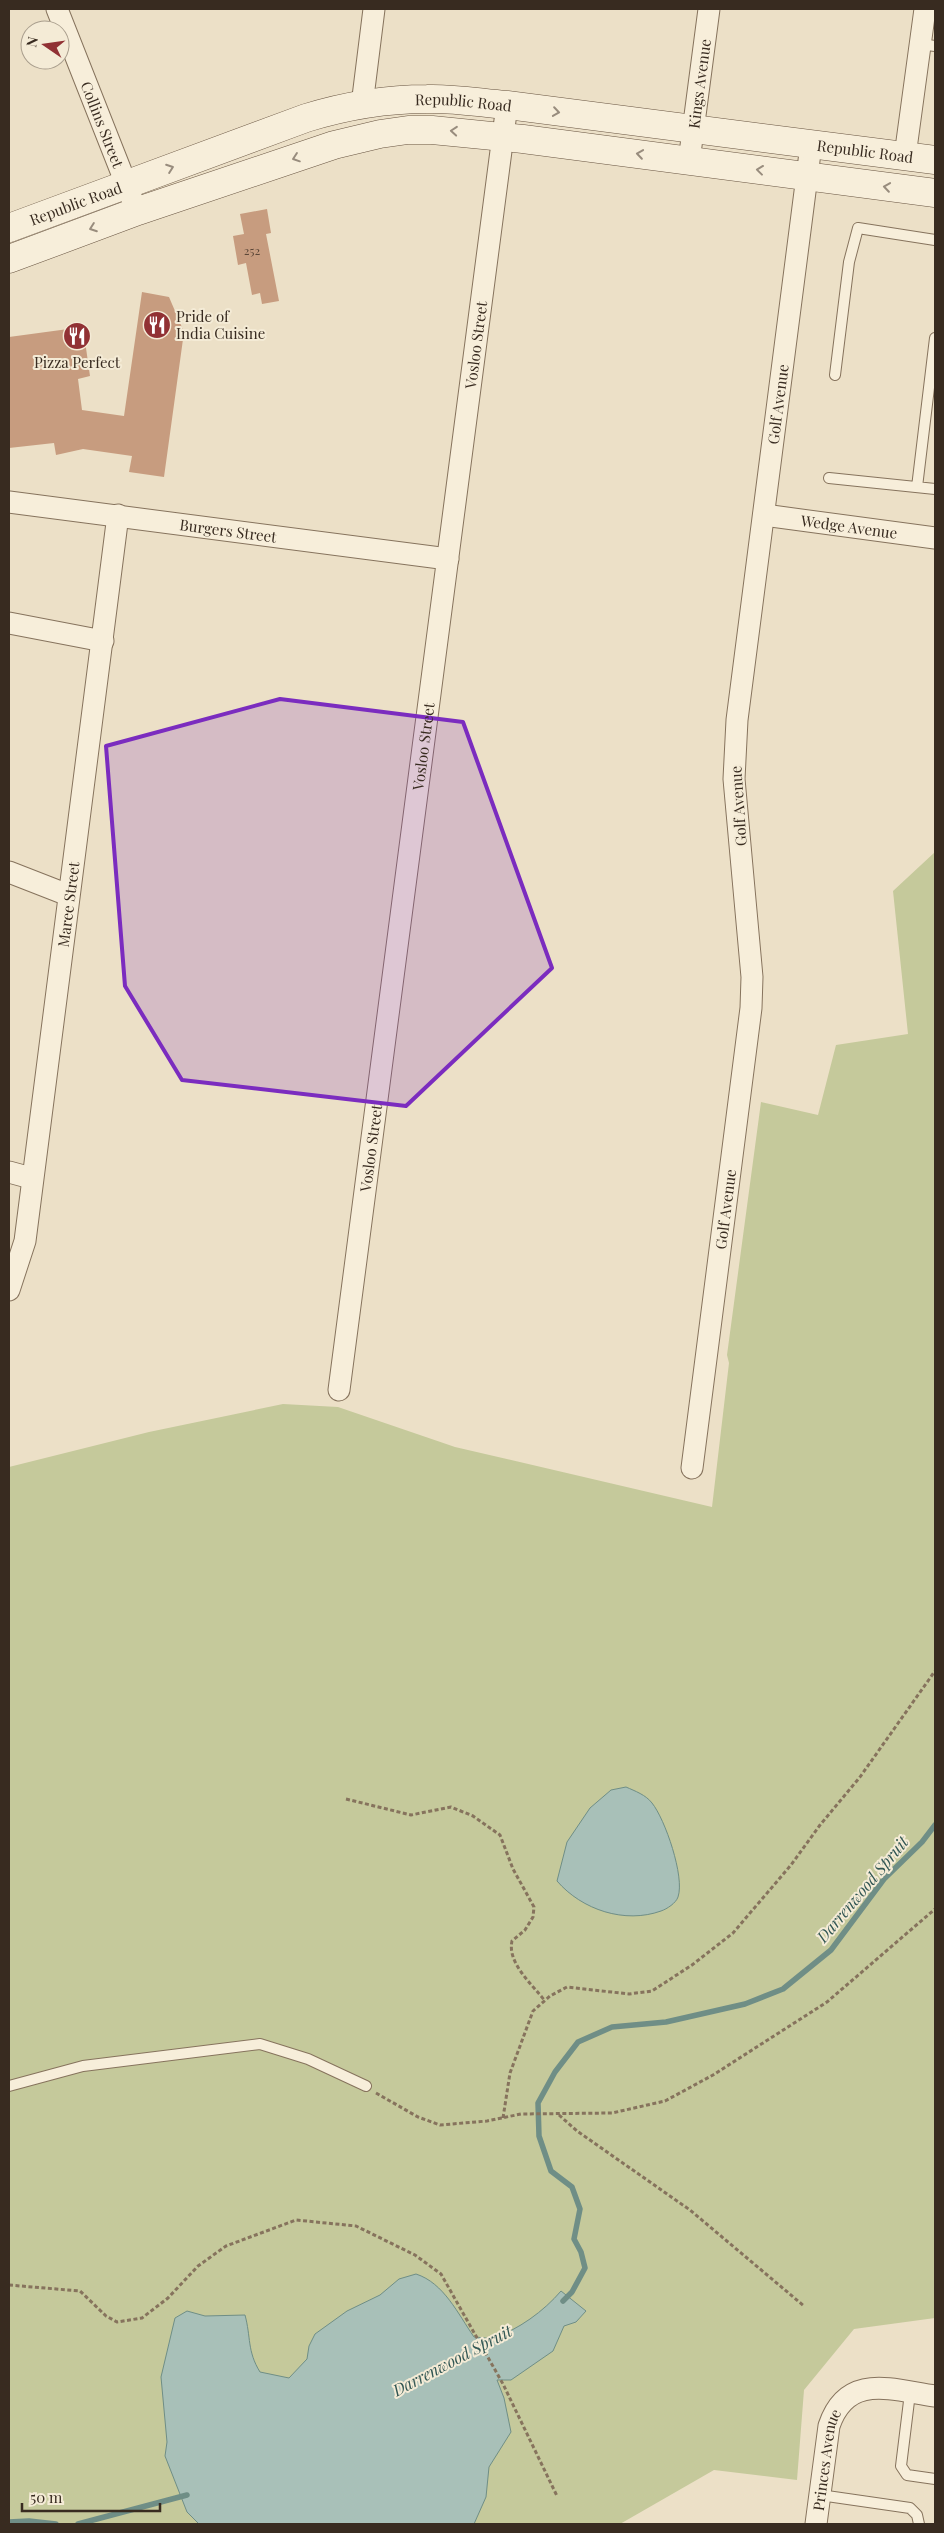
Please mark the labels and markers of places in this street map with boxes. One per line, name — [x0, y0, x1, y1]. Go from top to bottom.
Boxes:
place label: Pride of India Cuisine — [176, 306, 265, 343]
restaurant icon: Pride of India Cuisine — [142, 310, 172, 340]
restaurant icon: Pizza Perfect — [62, 321, 92, 351]
place label: Pizza Perfect — [34, 352, 121, 372]

